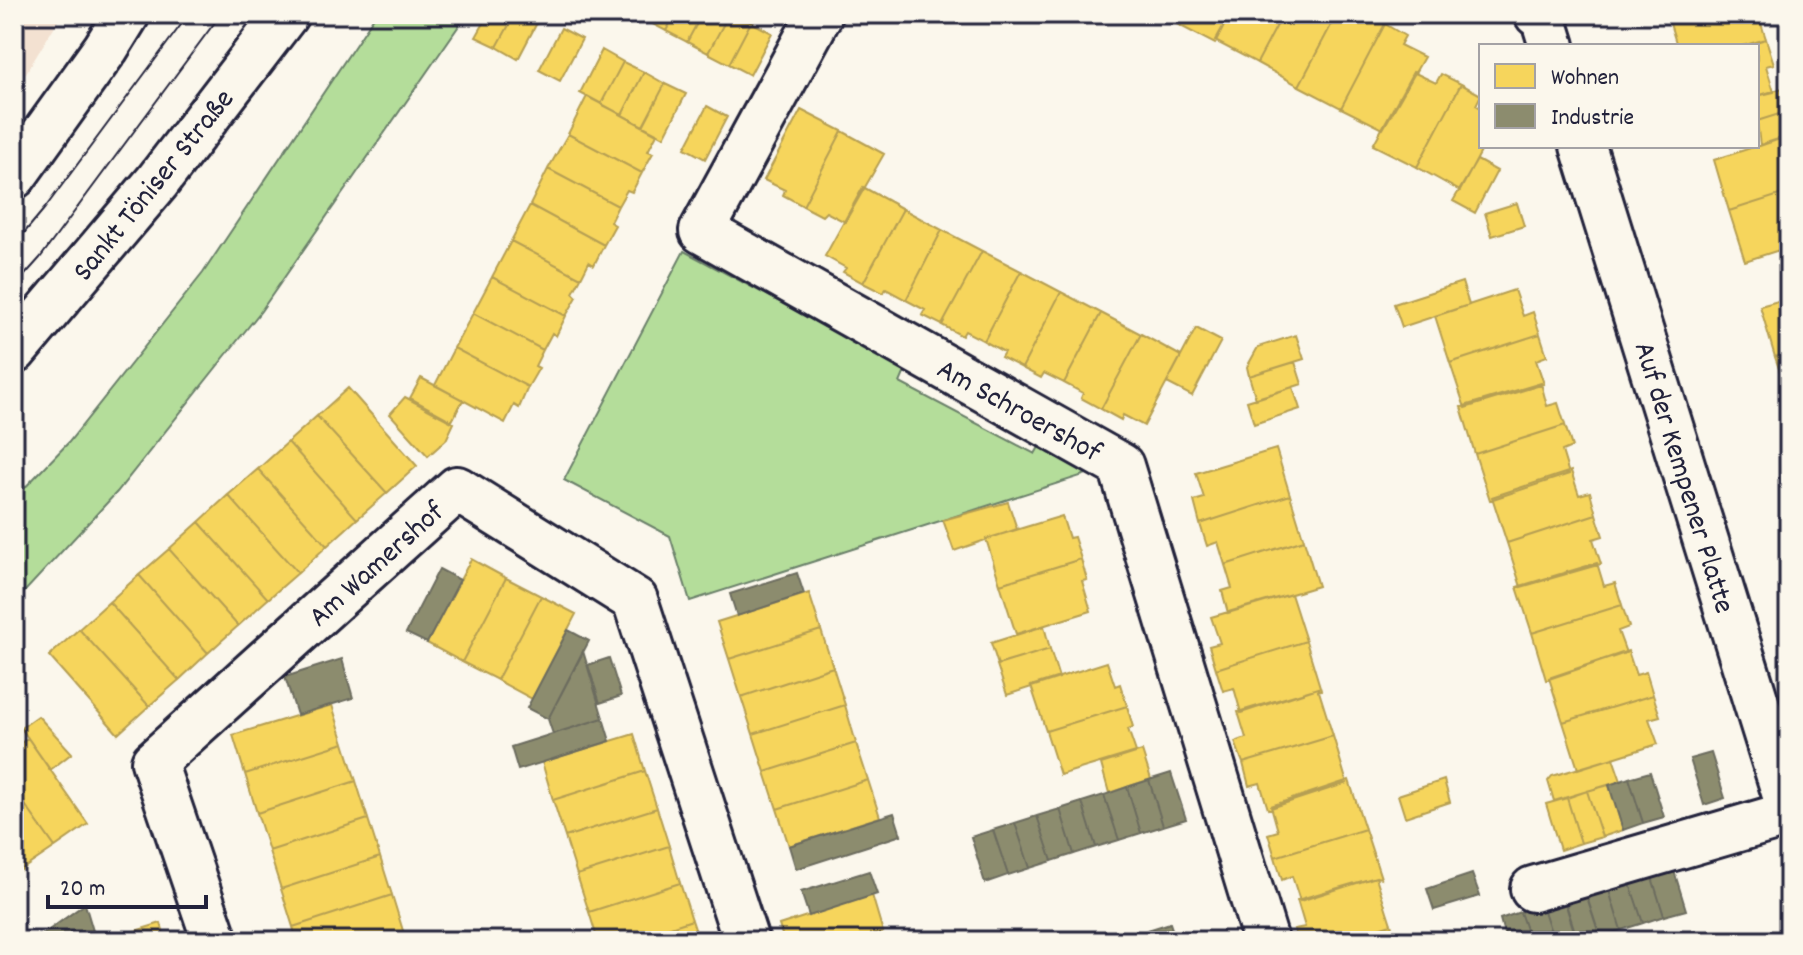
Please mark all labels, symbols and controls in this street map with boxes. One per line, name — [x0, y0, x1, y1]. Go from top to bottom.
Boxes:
legend — [1479, 44, 1759, 148]
text: Wohnen — [1551, 62, 1619, 96]
street label: Sankt Töniser Straße — [64, 81, 247, 292]
text: Industrie — [1551, 102, 1634, 136]
street label: Auf der Kempener Platte — [1620, 337, 1743, 619]
street label: Am Schroershof — [928, 350, 1109, 477]
street label: Am Wamershof — [300, 492, 457, 639]
scale bar — [48, 859, 206, 909]
text: 20 m — [60, 873, 106, 907]

